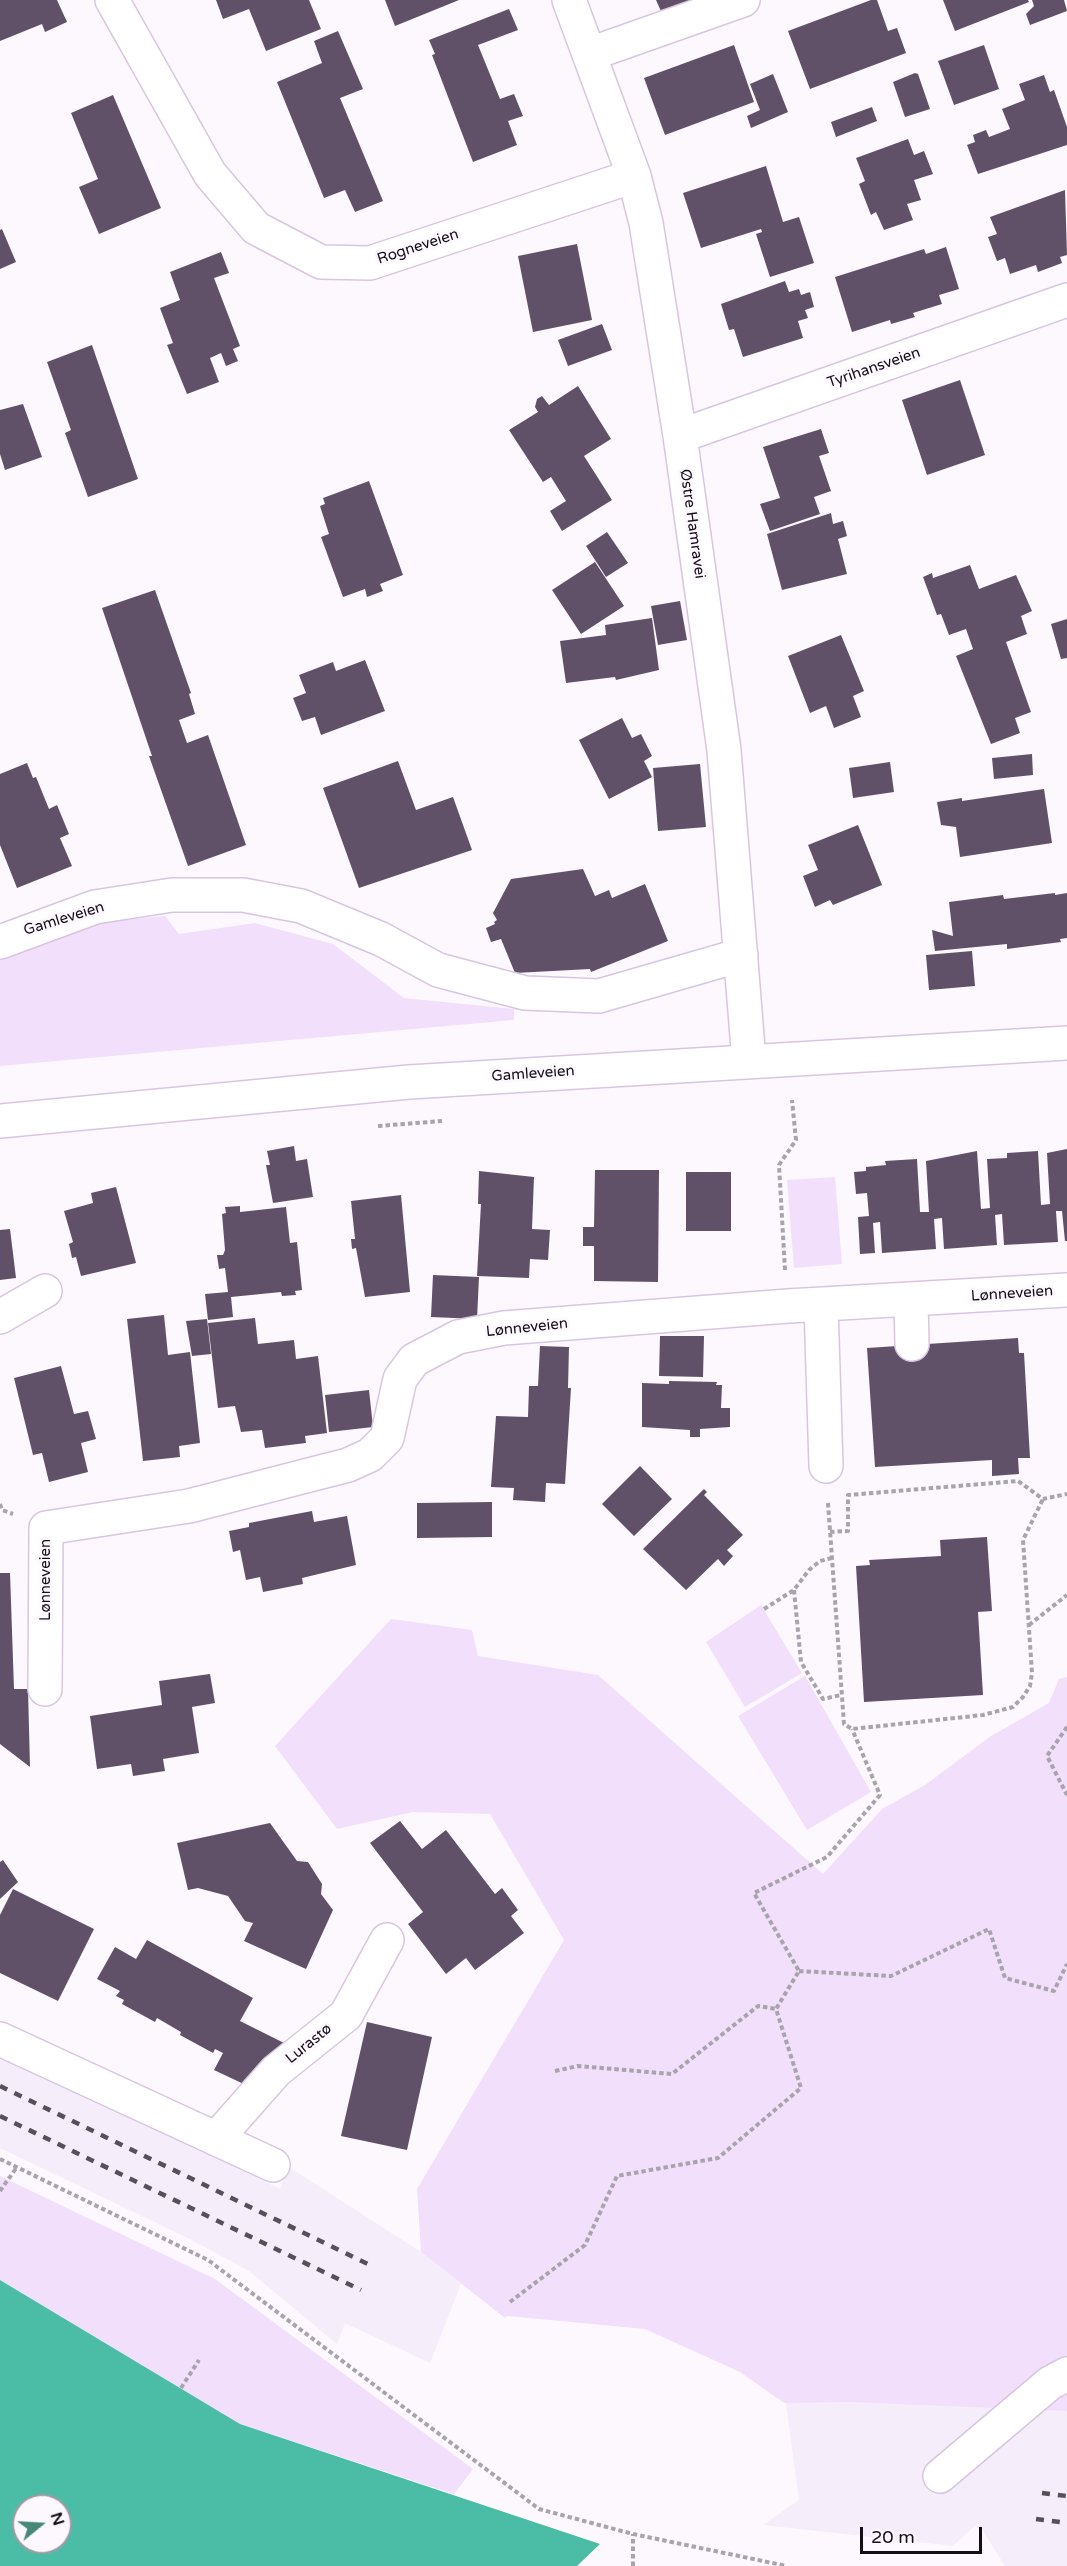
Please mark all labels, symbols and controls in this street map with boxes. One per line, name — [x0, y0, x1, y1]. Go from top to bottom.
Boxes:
street label: Rogneveien — [375, 225, 461, 269]
street label: Tyrihansveien — [825, 344, 923, 392]
street label: Østre Hamravei — [675, 468, 709, 580]
street label: Gamleveien — [21, 898, 107, 940]
street label: Gamleveien — [491, 1062, 575, 1086]
street label: Lønneveien — [970, 1282, 1054, 1306]
street label: Lønneveien — [485, 1315, 569, 1341]
street label: Lønneveien — [37, 1539, 55, 1621]
street label: Lurastø — [282, 2020, 336, 2068]
north arrow — [12, 2494, 72, 2554]
text: N — [46, 2510, 69, 2528]
scale bar — [863, 2515, 984, 2553]
text: 20 m — [871, 2526, 915, 2548]

